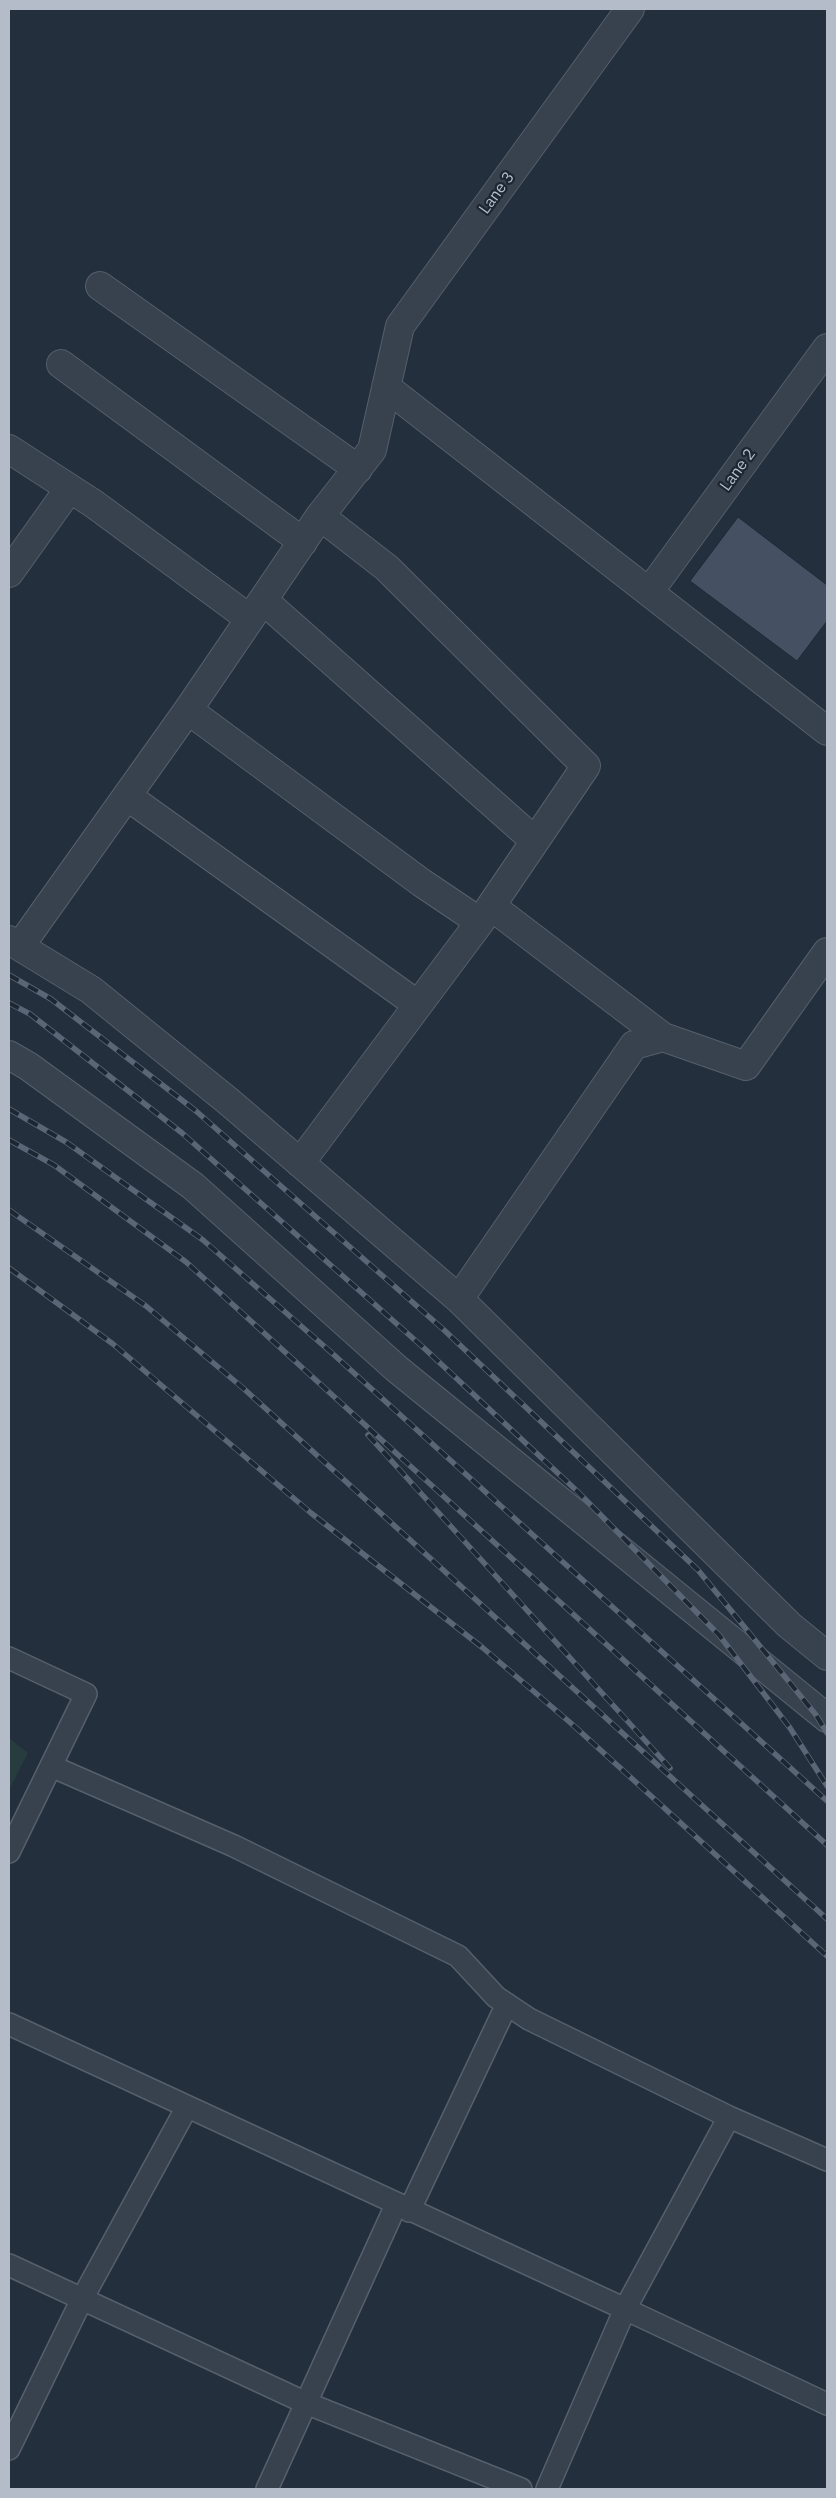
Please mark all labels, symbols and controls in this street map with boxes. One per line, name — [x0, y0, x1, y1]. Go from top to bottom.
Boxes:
street label: Lane 3 — [475, 168, 519, 218]
street label: Lane 2 — [716, 445, 760, 495]

